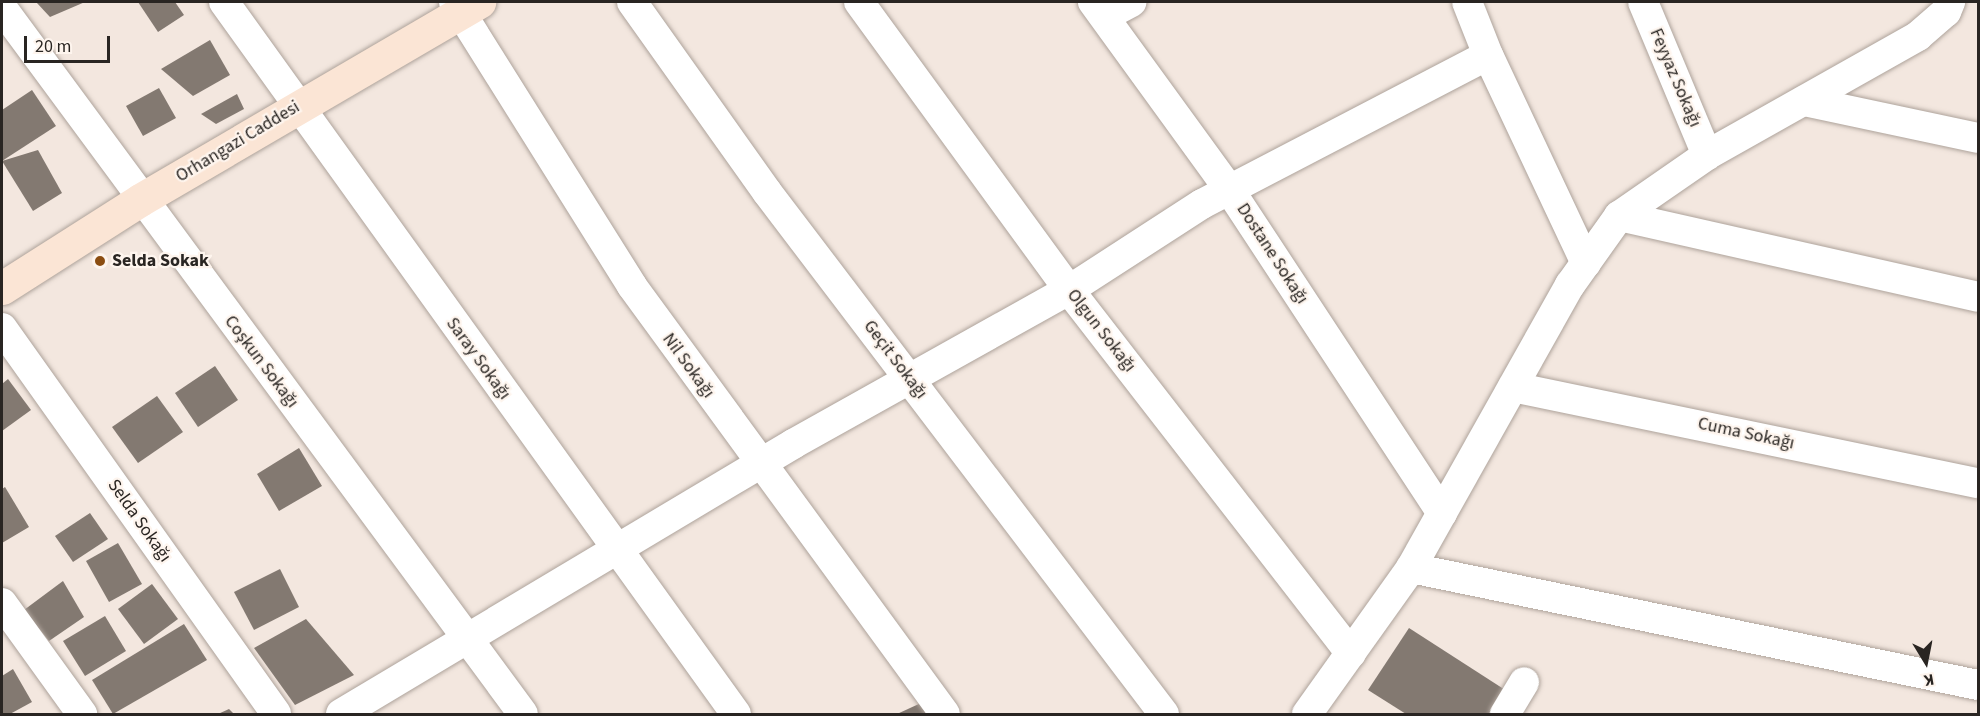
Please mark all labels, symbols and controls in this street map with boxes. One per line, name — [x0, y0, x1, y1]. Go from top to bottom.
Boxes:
scale bar — [27, 24, 112, 62]
street label: Feyyaz Sokağı — [1645, 25, 1705, 131]
text: 20 m — [35, 34, 71, 59]
street label: Orhangazi Caddesi — [172, 97, 304, 187]
street label: Dostane Sokağı — [1231, 200, 1313, 308]
place label: Selda Sokak — [112, 250, 209, 272]
marker: Selda Sokak — [93, 254, 107, 268]
street label: Olgun Sokağı — [1062, 285, 1140, 377]
street label: Coşkun Sokağı — [219, 312, 303, 412]
street label: Saray Sokağı — [441, 314, 515, 404]
street label: Geçit Sokağı — [858, 316, 932, 404]
street label: Nil Sokağı — [657, 329, 719, 403]
street label: Cuma Sokağı — [1696, 413, 1796, 455]
street label: Selda Sokağı — [102, 475, 176, 567]
north arrow — [1896, 632, 1956, 692]
text: K — [1922, 668, 1936, 691]

